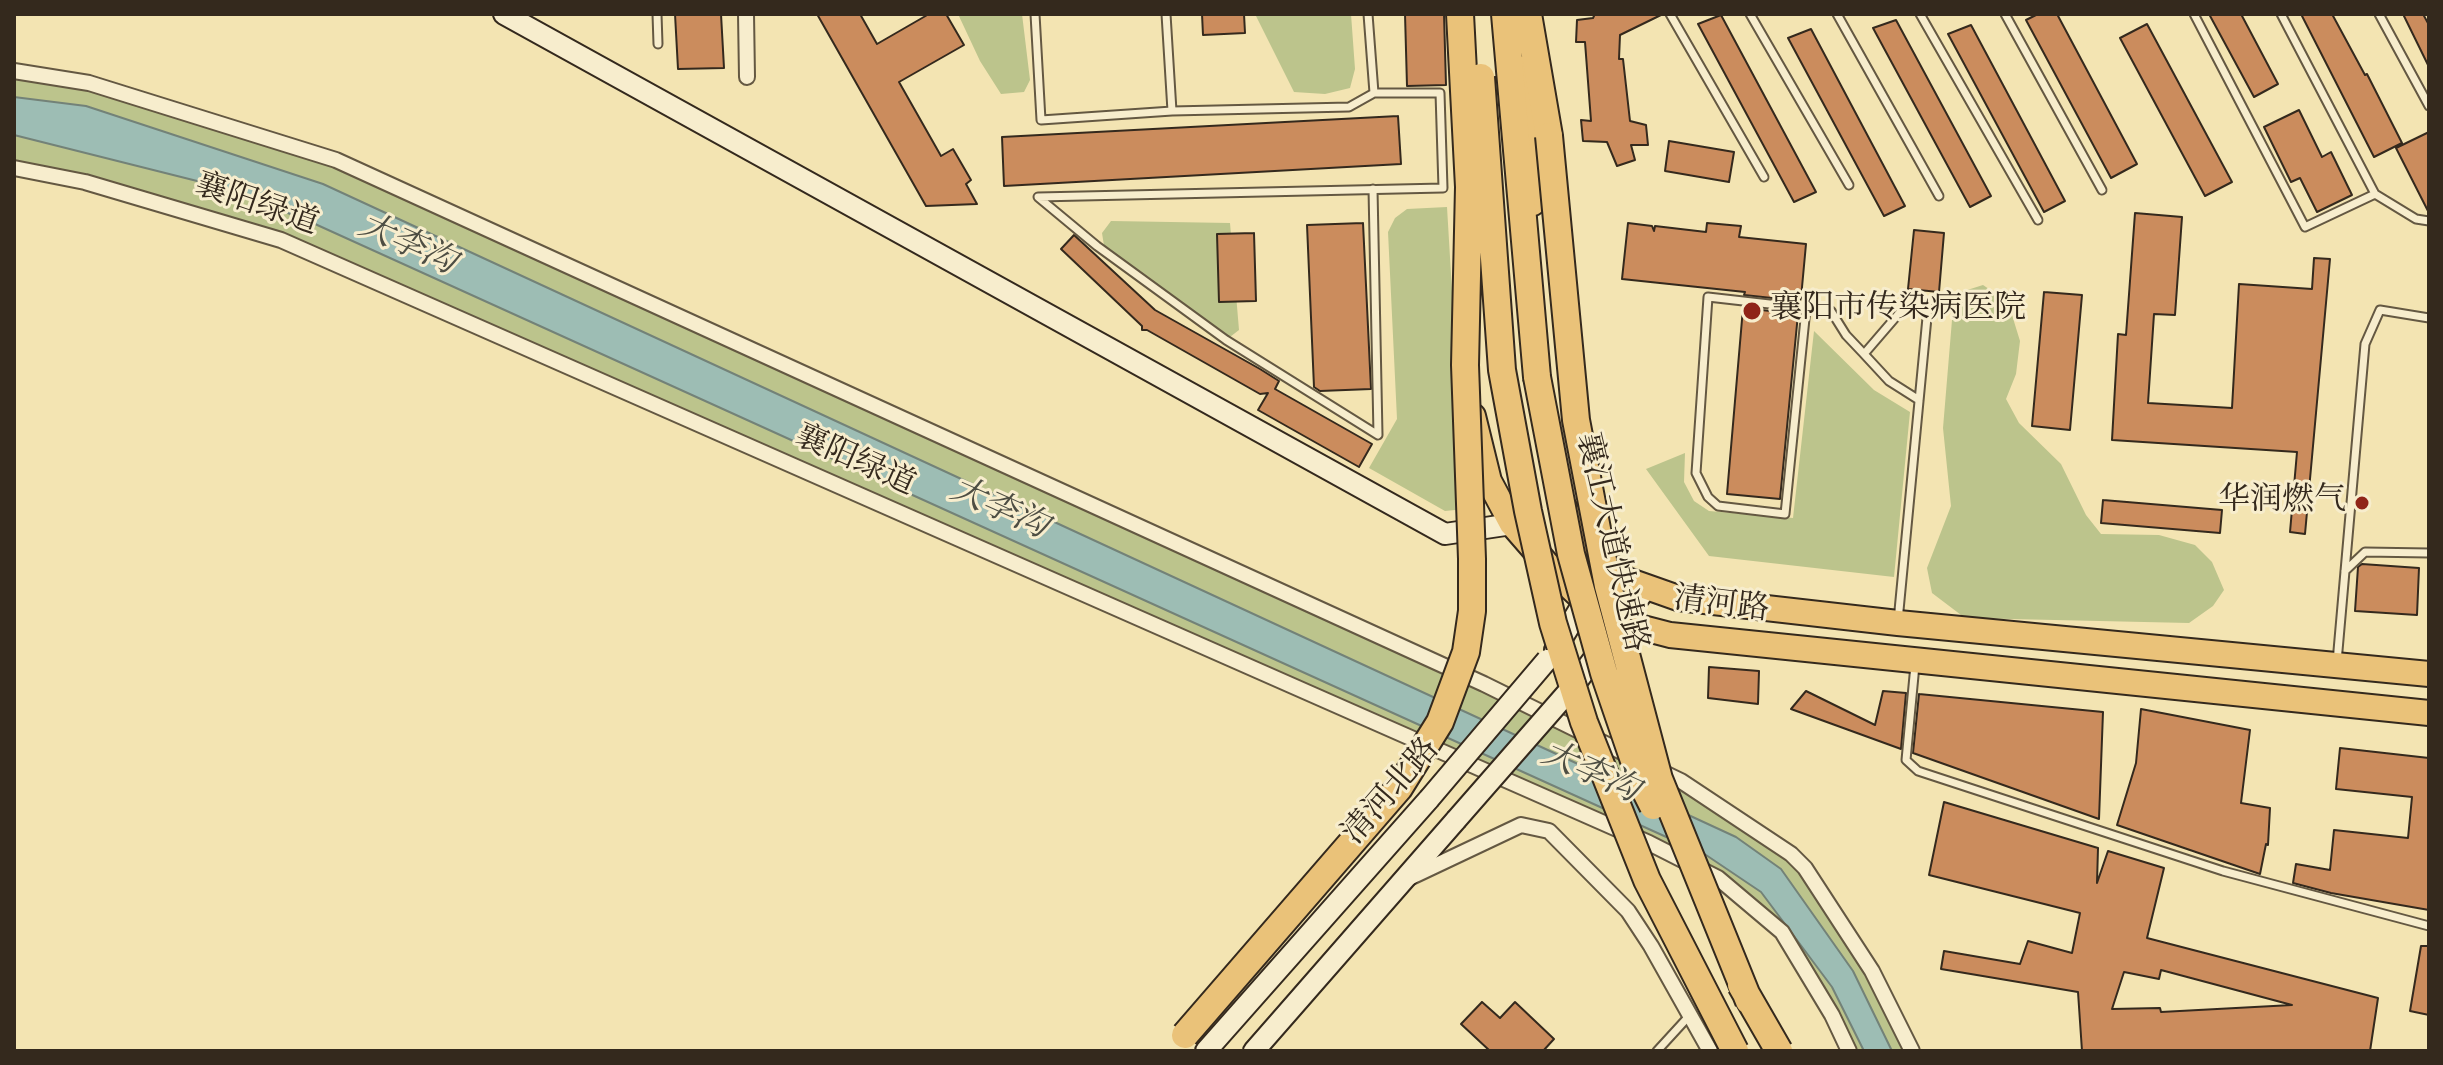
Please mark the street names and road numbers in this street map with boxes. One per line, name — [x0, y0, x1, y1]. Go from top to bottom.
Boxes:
street label: 襄阳绿道 — [189, 168, 323, 246]
street label: 襄阳绿道 — [788, 419, 920, 507]
street label: 襄江大道快速路 — [1565, 430, 1653, 656]
street label: 清河路 — [1671, 582, 1771, 632]
street label: 清河北路 — [1337, 732, 1449, 854]

